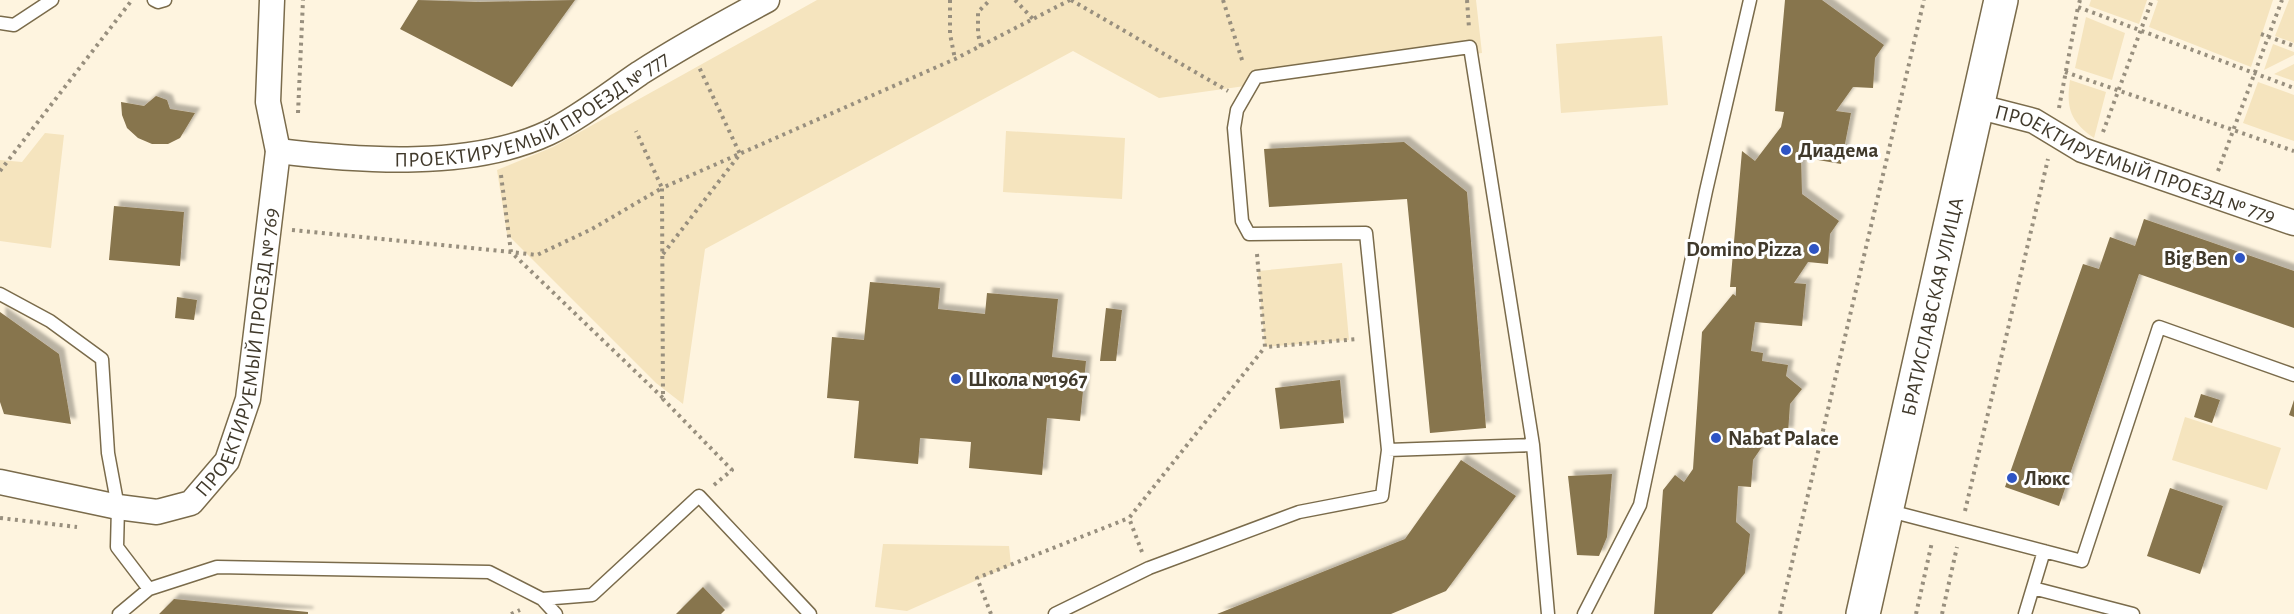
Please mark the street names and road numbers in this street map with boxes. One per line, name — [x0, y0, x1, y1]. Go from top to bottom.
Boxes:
street label: ПРОЕКТИРУЕМЫЙ ПРОЕЗД № 777 — [394, 48, 673, 170]
street label: ПРОЕКТИРУЕМЫЙ ПРОЕЗД № 779 — [1993, 101, 2278, 227]
street label: БРАТИСЛАВСКАЯ УЛИЦА — [1898, 196, 1967, 418]
street label: ПРОЕКТИРУЕМЫЙ ПРОЕЗД № 769 — [191, 207, 282, 501]

